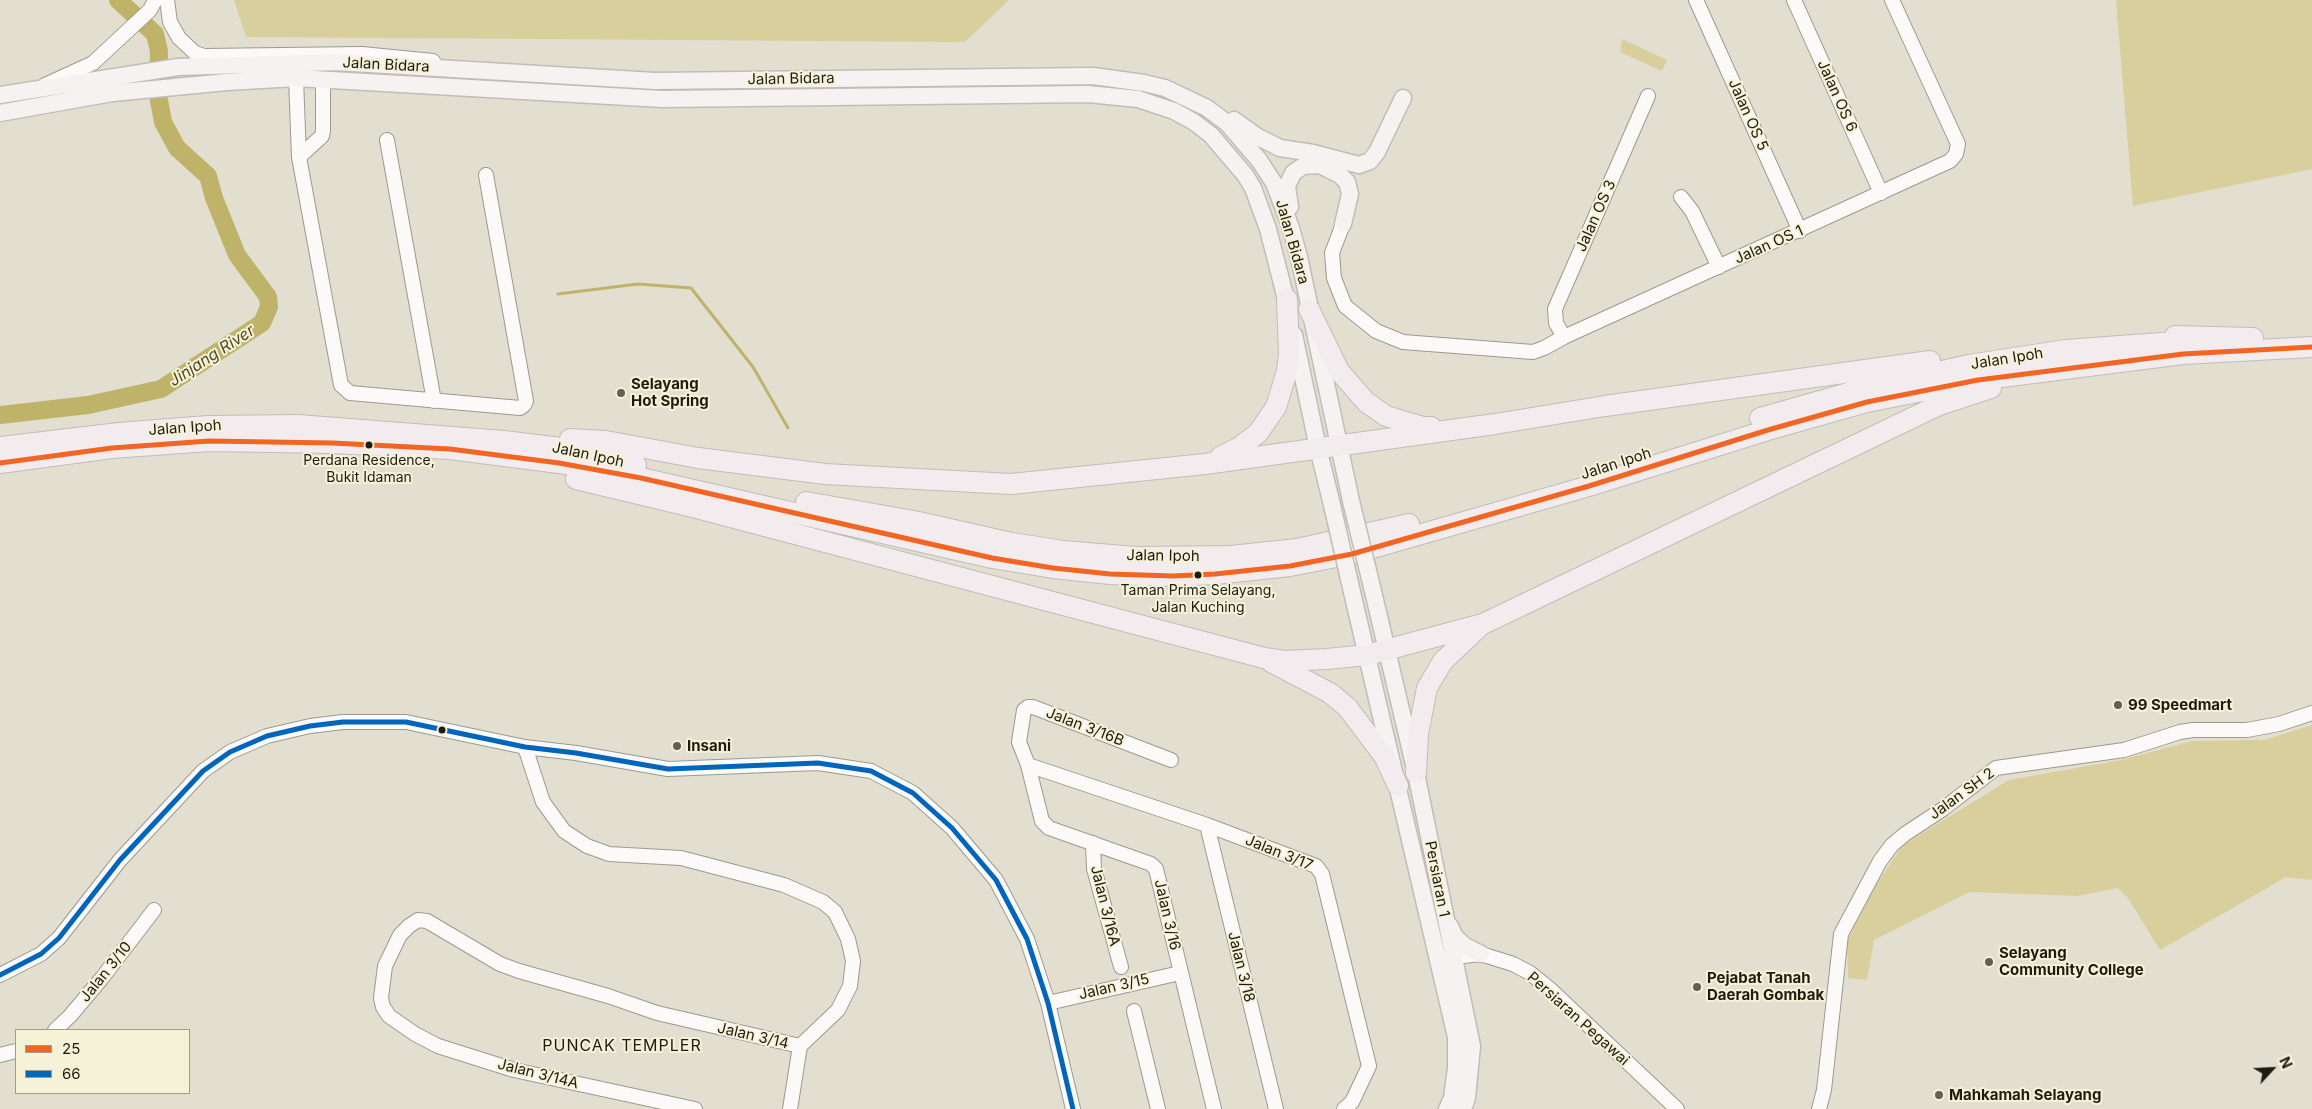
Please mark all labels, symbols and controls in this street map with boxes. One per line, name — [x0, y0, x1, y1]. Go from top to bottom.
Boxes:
street label: Jalan Bidara — [342, 54, 430, 76]
street label: Jalan OS 6 — [1813, 57, 1861, 135]
street label: Jalan Bidara — [747, 69, 835, 89]
street label: Jalan OS 5 — [1724, 76, 1772, 154]
street label: Jalan OS 3 — [1572, 177, 1620, 255]
street label: Jalan Bidara — [1271, 198, 1313, 286]
street label: Jalan OS 1 — [1732, 222, 1806, 268]
water label: Jinjang River — [166, 321, 258, 391]
street label: Jalan Ipoh — [1969, 344, 2045, 374]
place label: Selayang Hot Spring — [631, 375, 709, 410]
marker: Selayang Hot Spring — [615, 387, 627, 399]
street label: Jalan Ipoh — [148, 416, 222, 440]
street label: Jalan Ipoh — [550, 439, 626, 471]
marker: Perdana Residence, Bukit Idaman — [364, 440, 374, 450]
street label: Jalan Ipoh — [1578, 444, 1654, 484]
place label: Perdana Residence, Bukit Idaman — [303, 453, 435, 486]
street label: Jalan Ipoh — [1126, 546, 1200, 566]
marker: Taman Prima Selayang, Jalan Kuching — [1193, 570, 1203, 580]
place label: Taman Prima Selayang, Jalan Kuching — [1121, 583, 1275, 616]
place label: 99 Speedmart — [2128, 696, 2232, 714]
marker: 99 Speedmart — [2112, 699, 2124, 711]
street label: Jalan 3/16B — [1043, 704, 1127, 750]
unlabelled marker — [437, 725, 447, 735]
place label: Insani — [687, 737, 731, 755]
marker: Insani — [671, 740, 683, 752]
street label: Jalan SH 2 — [1926, 764, 1998, 824]
street label: Jalan 3/17 — [1243, 831, 1315, 875]
street label: Persiaran 1 — [1421, 839, 1453, 919]
street label: Jalan 3/16A — [1086, 864, 1124, 948]
street label: Jalan 3/16 — [1150, 878, 1184, 952]
street label: Jalan 3/18 — [1224, 930, 1258, 1004]
street label: Jalan 3/10 — [76, 938, 136, 1006]
place label: Selayang Community College — [1999, 944, 2144, 979]
marker: Selayang Community College — [1983, 956, 1995, 968]
street label: Persiaran Pegawai — [1523, 968, 1633, 1070]
place label: Pejabat Tanah Daerah Gombak — [1707, 969, 1824, 1004]
street label: Jalan 3/15 — [1077, 970, 1151, 1004]
marker: Pejabat Tanah Daerah Gombak — [1691, 981, 1703, 993]
street label: Jalan 3/14 — [716, 1019, 790, 1053]
legend — [15, 1029, 190, 1094]
district label: PUNCAK TEMPLER — [541, 1036, 703, 1056]
text: 25 — [62, 1039, 80, 1058]
north arrow — [2247, 1044, 2297, 1094]
text: N — [2276, 1054, 2296, 1071]
street label: Jalan 3/14A — [496, 1055, 580, 1093]
text: 66 — [62, 1064, 81, 1083]
place label: Mahkamah Selayang — [1949, 1086, 2101, 1104]
marker: Mahkamah Selayang — [1933, 1089, 1945, 1101]

